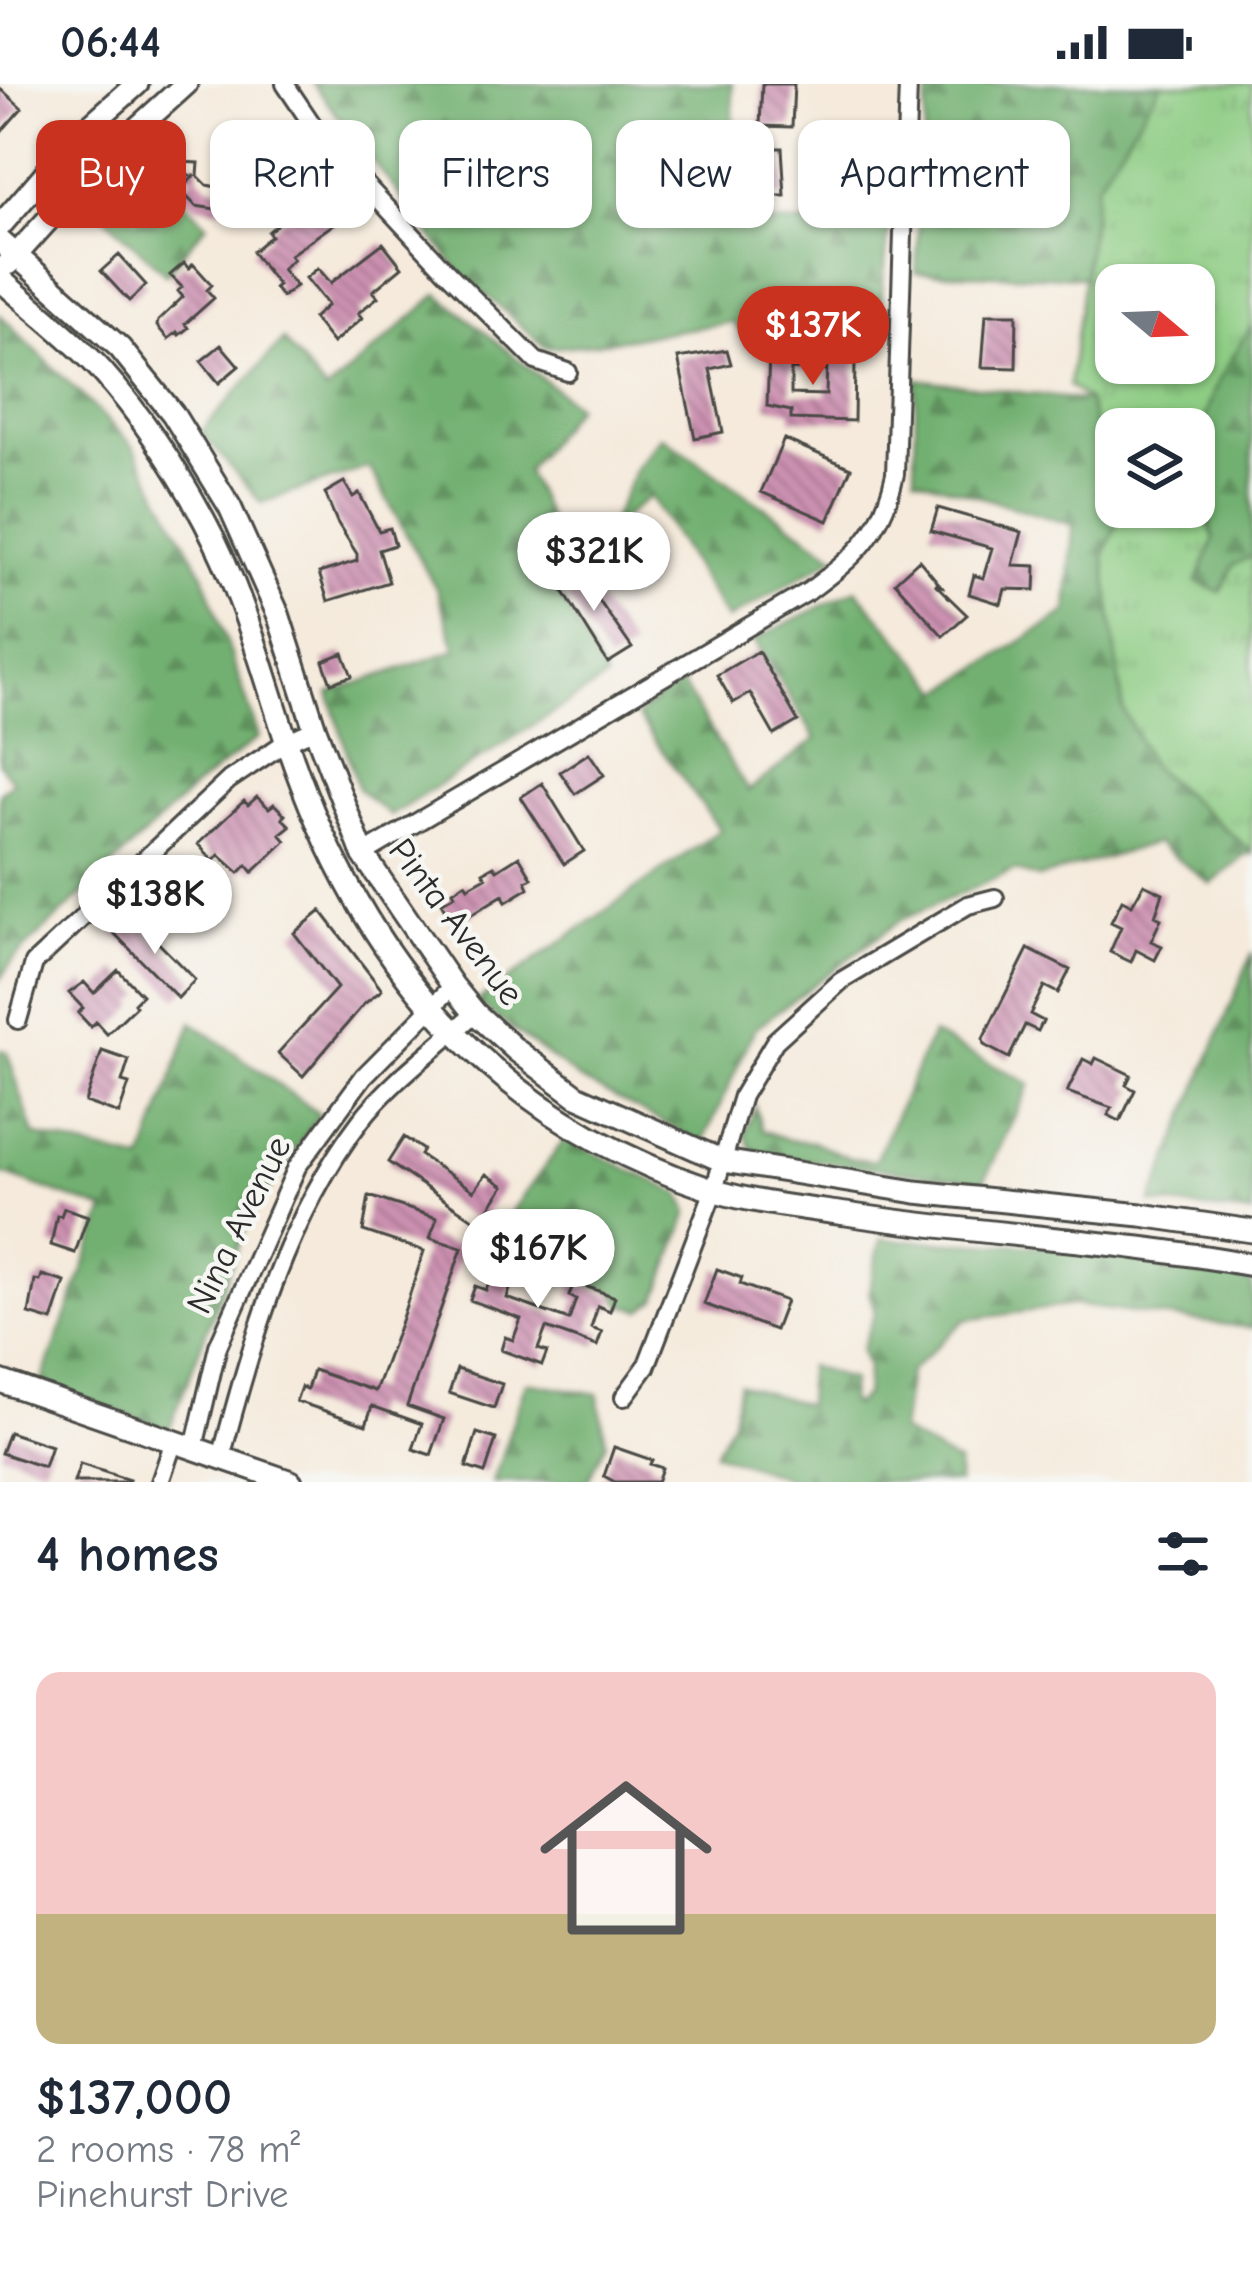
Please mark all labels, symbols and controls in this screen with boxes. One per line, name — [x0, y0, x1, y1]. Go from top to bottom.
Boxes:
text: 06:44 — [60, 16, 161, 68]
chip: Buy — [36, 120, 186, 228]
chip: Rent — [210, 120, 375, 228]
chip: Filters — [399, 120, 592, 228]
chip: New — [616, 120, 774, 228]
chip: Apartment — [798, 120, 1070, 228]
north arrow — [1095, 264, 1215, 384]
map controls — [1095, 264, 1215, 528]
pin: $137K — [729, 286, 897, 388]
text: $137K — [764, 302, 862, 347]
button: layers — [1095, 408, 1215, 528]
pin: $321K — [510, 512, 678, 614]
text: $321K — [544, 528, 644, 573]
street label: Pinta Avenue — [380, 831, 532, 1013]
pin: $138K — [71, 855, 239, 957]
text: $138K — [105, 871, 205, 916]
street label: Nina Avenue — [178, 1130, 300, 1320]
pin: $167K — [454, 1209, 622, 1311]
text: $167K — [489, 1225, 587, 1270]
icon: filters — [1150, 1521, 1216, 1587]
text: 4 homes — [36, 1525, 219, 1584]
icon: home — [518, 1750, 734, 1966]
text: $137,000 — [36, 2068, 232, 2127]
text: 2 rooms · 78 m² — [36, 2127, 300, 2172]
text: Pinehurst Drive — [36, 2172, 288, 2217]

